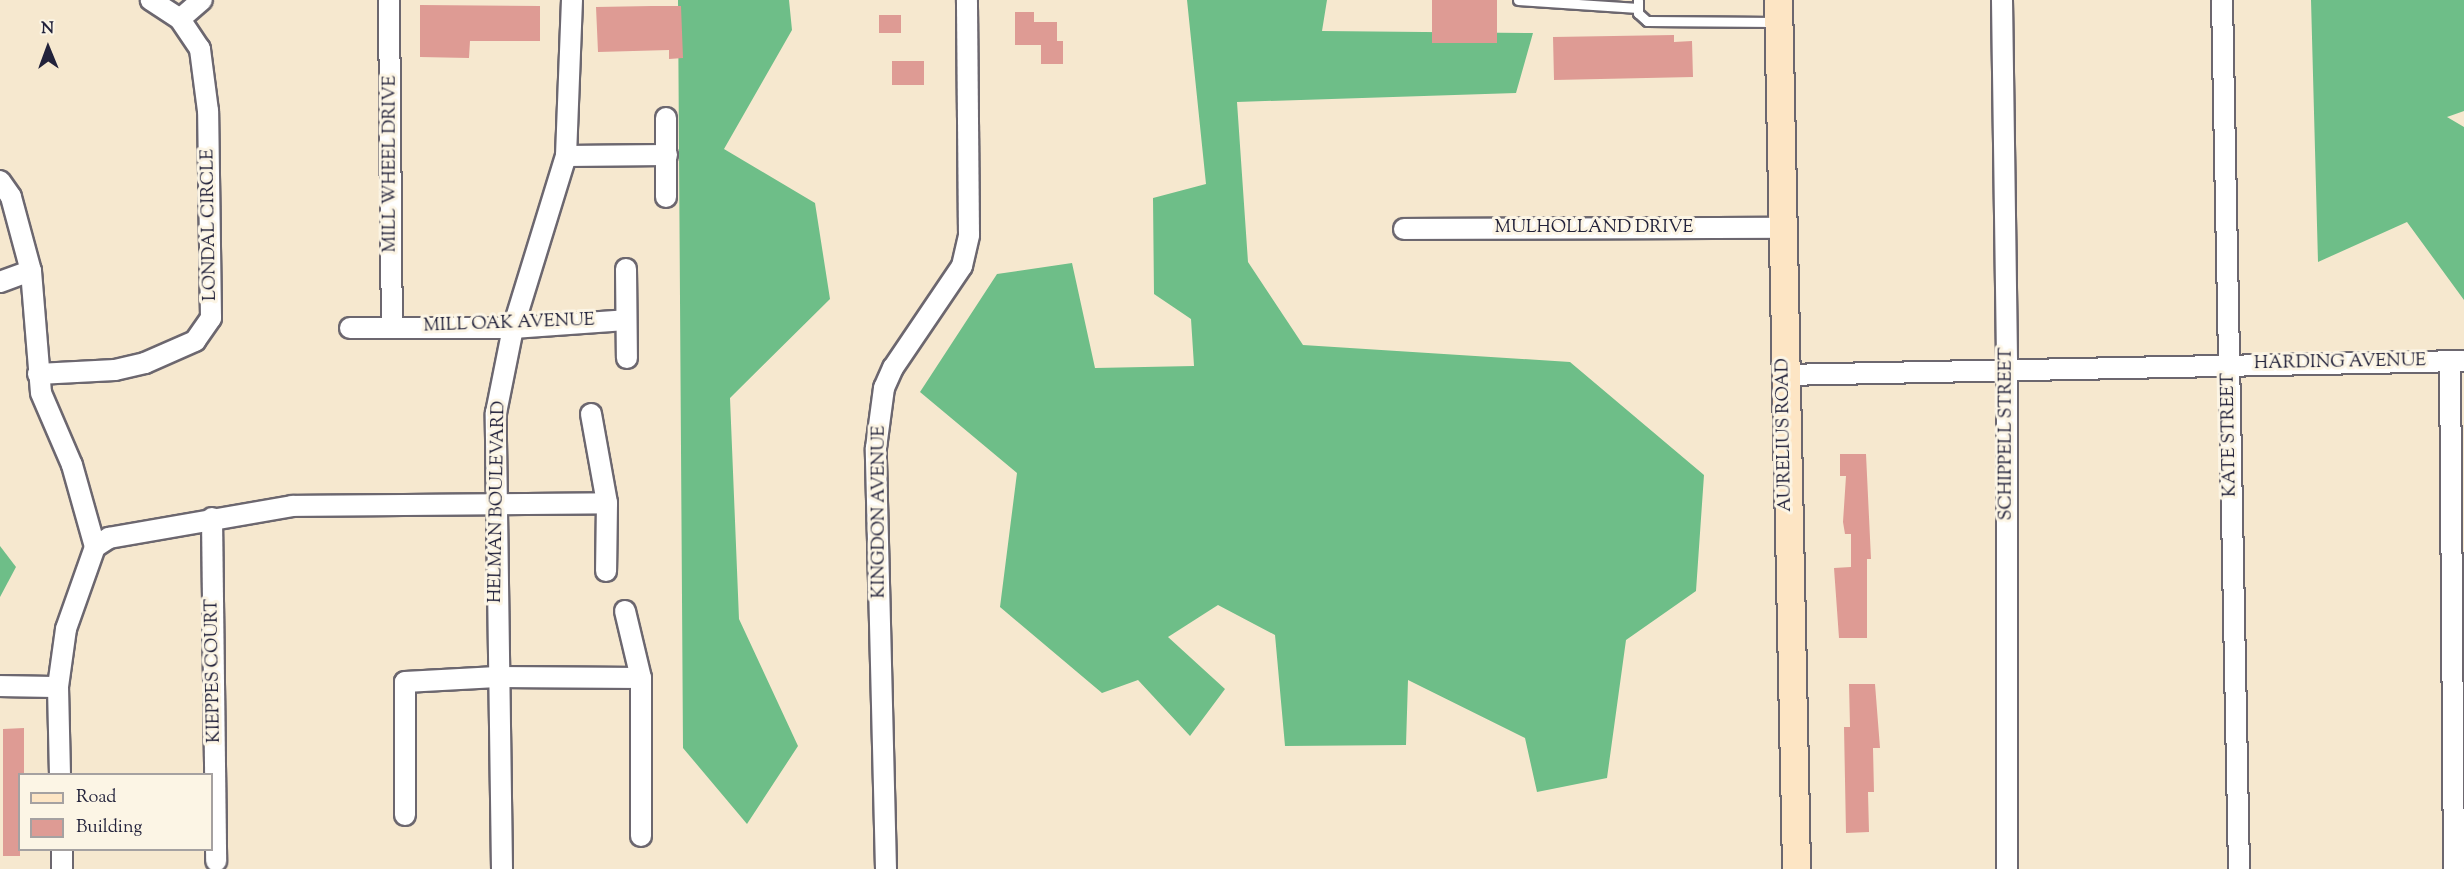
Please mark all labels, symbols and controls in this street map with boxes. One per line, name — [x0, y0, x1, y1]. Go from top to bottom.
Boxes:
north arrow — [18, 18, 78, 78]
text: N — [41, 18, 54, 41]
street label: MILL WHEEL DRIVE — [380, 75, 402, 253]
street label: LONDAL CIRCLE — [198, 149, 222, 301]
street label: MULHOLLAND DRIVE — [1495, 217, 1693, 239]
street label: MILL OAK AVENUE — [423, 310, 595, 338]
street label: SCHIPPELL STREET — [1996, 348, 2018, 520]
street label: HARDING AVENUE — [2254, 351, 2426, 375]
street label: AURELIUS ROAD — [1773, 358, 1797, 512]
street label: KATE STREET — [2218, 373, 2242, 497]
street label: HELMAN BOULEVARD — [485, 401, 511, 603]
street label: KINGDON AVENUE — [869, 426, 891, 598]
street label: KIEPPES COURT — [202, 599, 226, 743]
legend — [18, 773, 213, 851]
text: Road — [76, 785, 116, 811]
text: Building — [76, 815, 142, 841]

